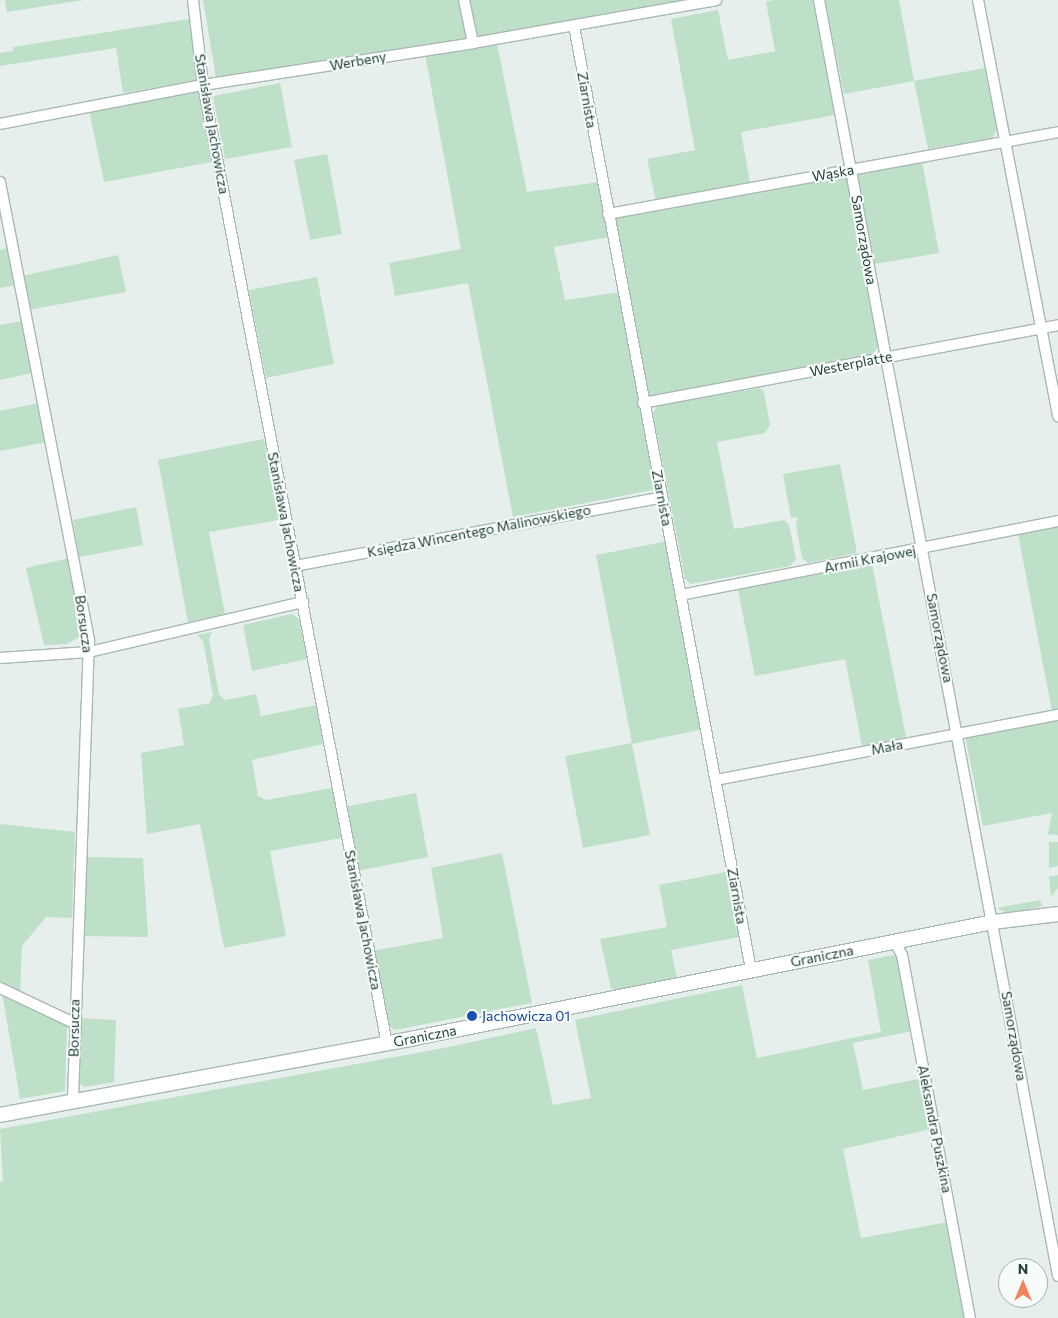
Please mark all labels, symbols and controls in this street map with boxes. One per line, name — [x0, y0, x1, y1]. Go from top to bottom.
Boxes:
street label: Werbeny — [328, 48, 388, 74]
street label: Stanisława Jachowicza — [191, 53, 233, 195]
street label: Ziarnista — [574, 71, 600, 129]
street label: Wąska — [811, 161, 855, 185]
street label: Samorządowa — [848, 194, 880, 286]
street label: Westerplatte — [808, 348, 894, 380]
street label: Stanisława Jachowicza — [264, 451, 308, 593]
street label: Ziarnista — [648, 468, 676, 528]
street label: Księdza Wincentego Malinowskiego — [366, 501, 592, 561]
street label: Armii Krajowej — [823, 542, 917, 576]
street label: Samorządowa — [923, 592, 957, 684]
street label: Borsucza — [72, 594, 96, 654]
street label: Mała — [870, 736, 904, 758]
street label: Stanisława Jachowicza — [341, 849, 385, 991]
street label: Ziarnista — [724, 867, 750, 925]
street label: Graniczna — [789, 942, 855, 970]
street label: Samorządowa — [998, 990, 1030, 1082]
street label: Borsucza — [65, 999, 83, 1057]
place label: Jachowicza 01 — [482, 1008, 570, 1024]
marker: Jachowicza 01 — [466, 1010, 478, 1022]
street label: Graniczna — [392, 1022, 458, 1050]
street label: Aleksandra Puszkina — [914, 1064, 956, 1194]
north arrow — [998, 1258, 1048, 1308]
text: N — [1018, 1260, 1028, 1277]

